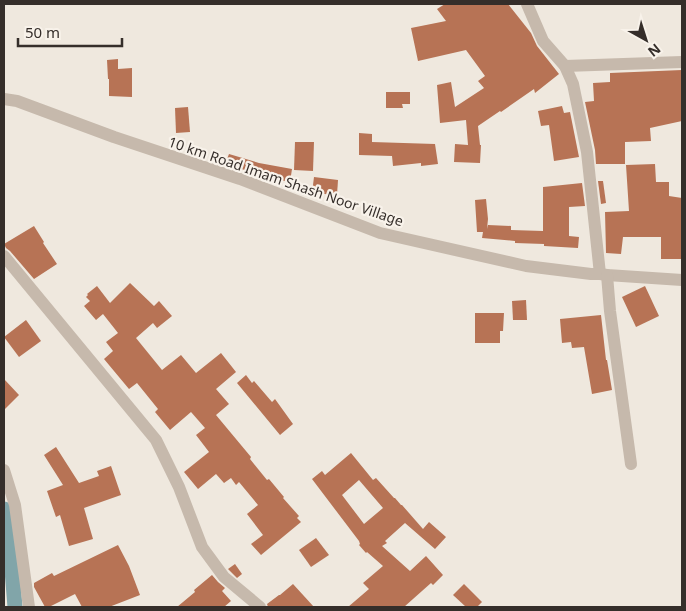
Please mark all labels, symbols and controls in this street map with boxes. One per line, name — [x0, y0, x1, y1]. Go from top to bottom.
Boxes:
scale bar — [18, 15, 121, 47]
north arrow — [621, 15, 671, 65]
text: 50 m — [25, 22, 60, 42]
text: N — [644, 40, 665, 61]
street label: 10 km Road Imam Shash Noor Village — [166, 132, 406, 230]

